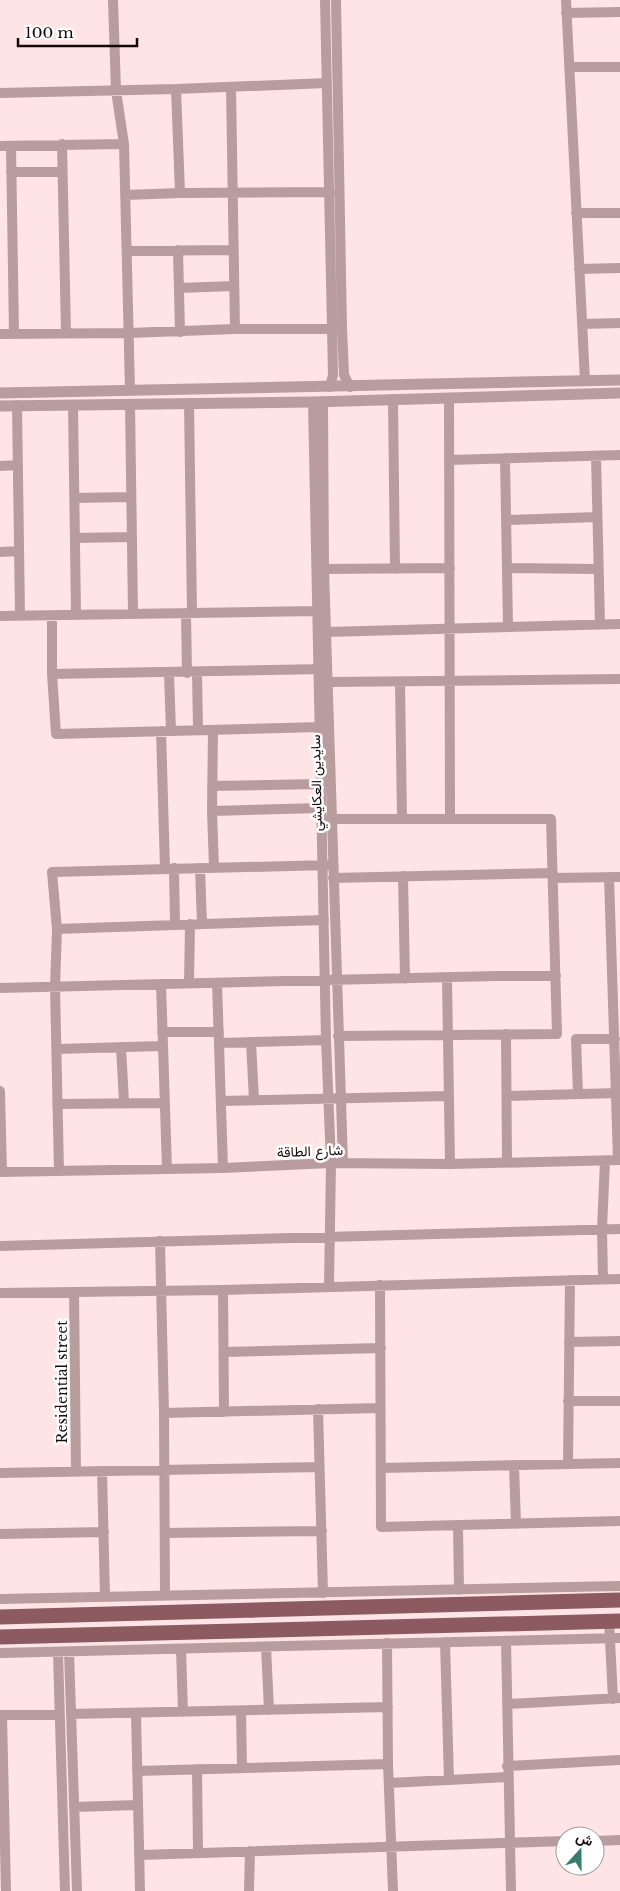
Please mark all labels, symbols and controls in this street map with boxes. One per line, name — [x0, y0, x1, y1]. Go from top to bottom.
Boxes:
scale bar — [18, 15, 136, 47]
text: 100 m — [25, 23, 74, 42]
street label: سايدين العكايشي — [306, 734, 329, 832]
street label: شارع الطاقة — [277, 1141, 343, 1163]
street label: Residential street — [53, 1320, 71, 1444]
north arrow — [555, 1826, 605, 1876]
text: ش — [574, 1827, 596, 1850]

